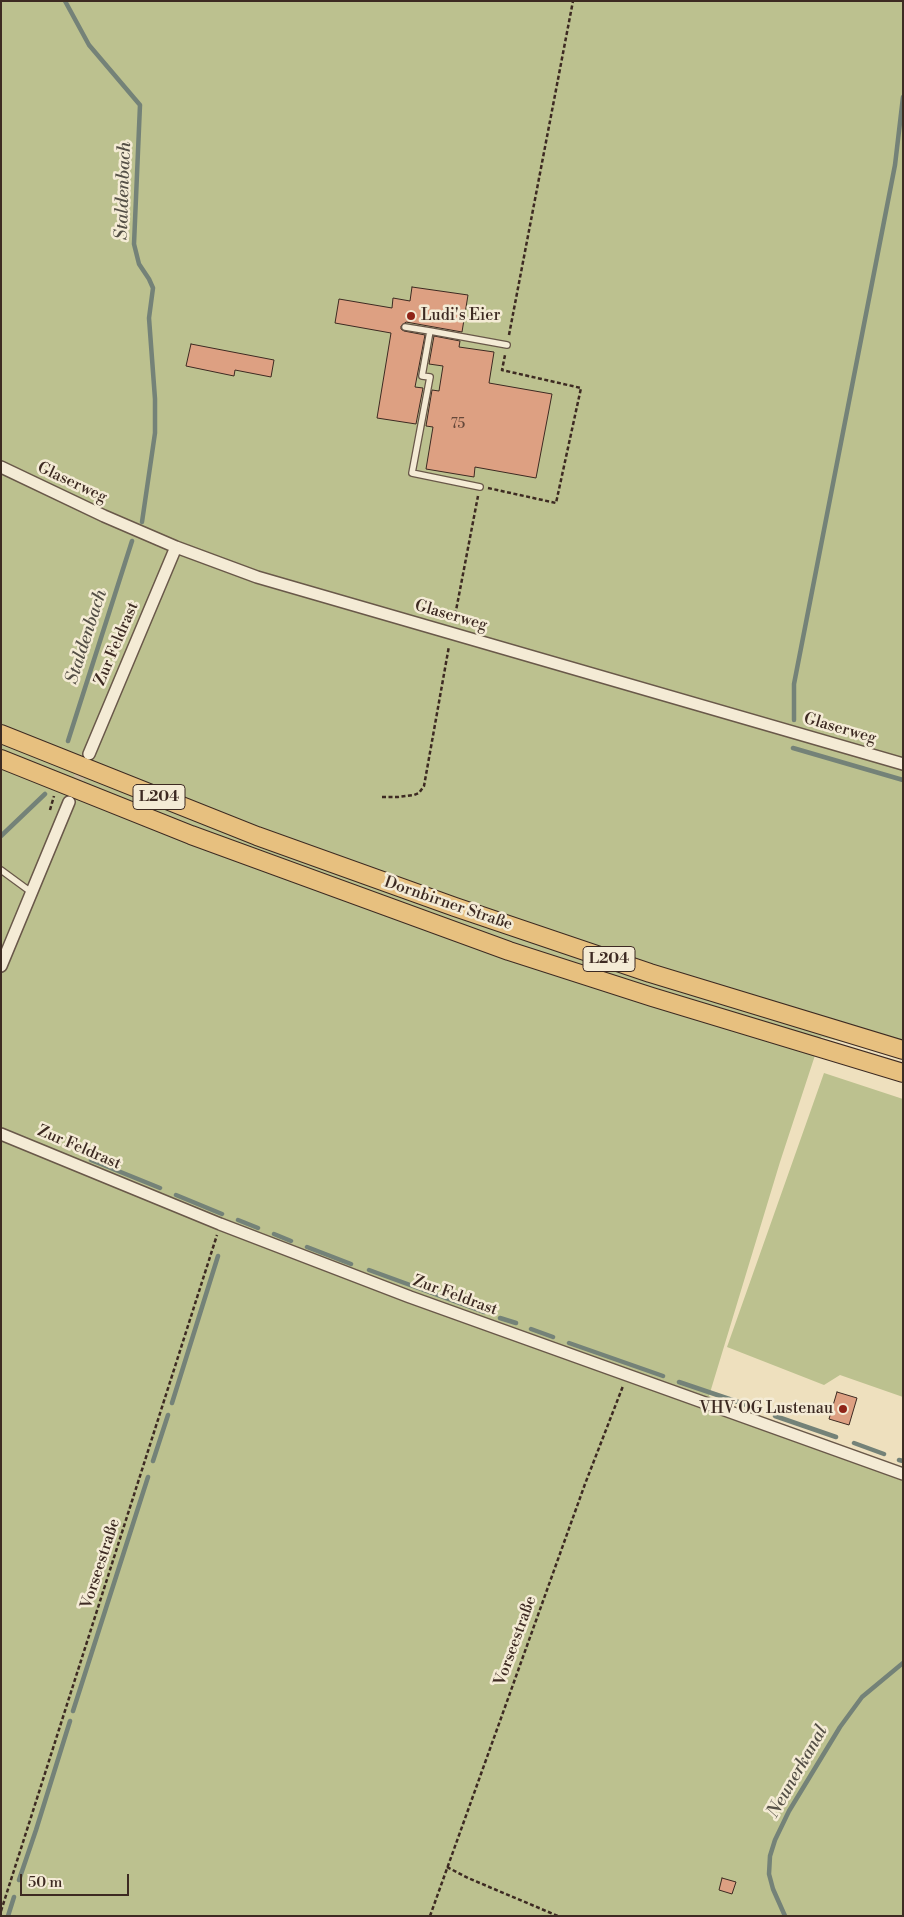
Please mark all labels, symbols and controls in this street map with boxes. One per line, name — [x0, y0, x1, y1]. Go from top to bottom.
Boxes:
water label: Staldenbach — [111, 142, 137, 240]
place label: Ludi's Eier — [421, 306, 500, 326]
marker: Ludi's Eier — [405, 310, 417, 322]
house number: 75 — [451, 417, 465, 433]
street label: Glaserweg — [34, 459, 110, 507]
water label: Staldenbach — [62, 587, 112, 687]
street label: Glaserweg — [413, 596, 489, 636]
street label: Zur Feldrast — [91, 599, 143, 689]
street label: Glaserweg — [802, 709, 878, 749]
road number: L204 — [133, 784, 185, 810]
street label: Dornbirner Straße — [381, 873, 515, 935]
road number: L204 — [583, 946, 635, 972]
street label: Zur Feldrast — [34, 1122, 124, 1174]
street label: Zur Feldrast — [410, 1272, 500, 1320]
place label: VHV OG Lustenau — [699, 1399, 833, 1419]
marker: VHV OG Lustenau — [837, 1403, 849, 1415]
street label: Vorseestraße — [77, 1516, 125, 1612]
street label: Vorseestraße — [491, 1594, 541, 1688]
water label: Neunerkanal — [763, 1722, 833, 1822]
scale bar — [22, 1864, 131, 1896]
text: 50 m — [28, 1873, 62, 1892]

